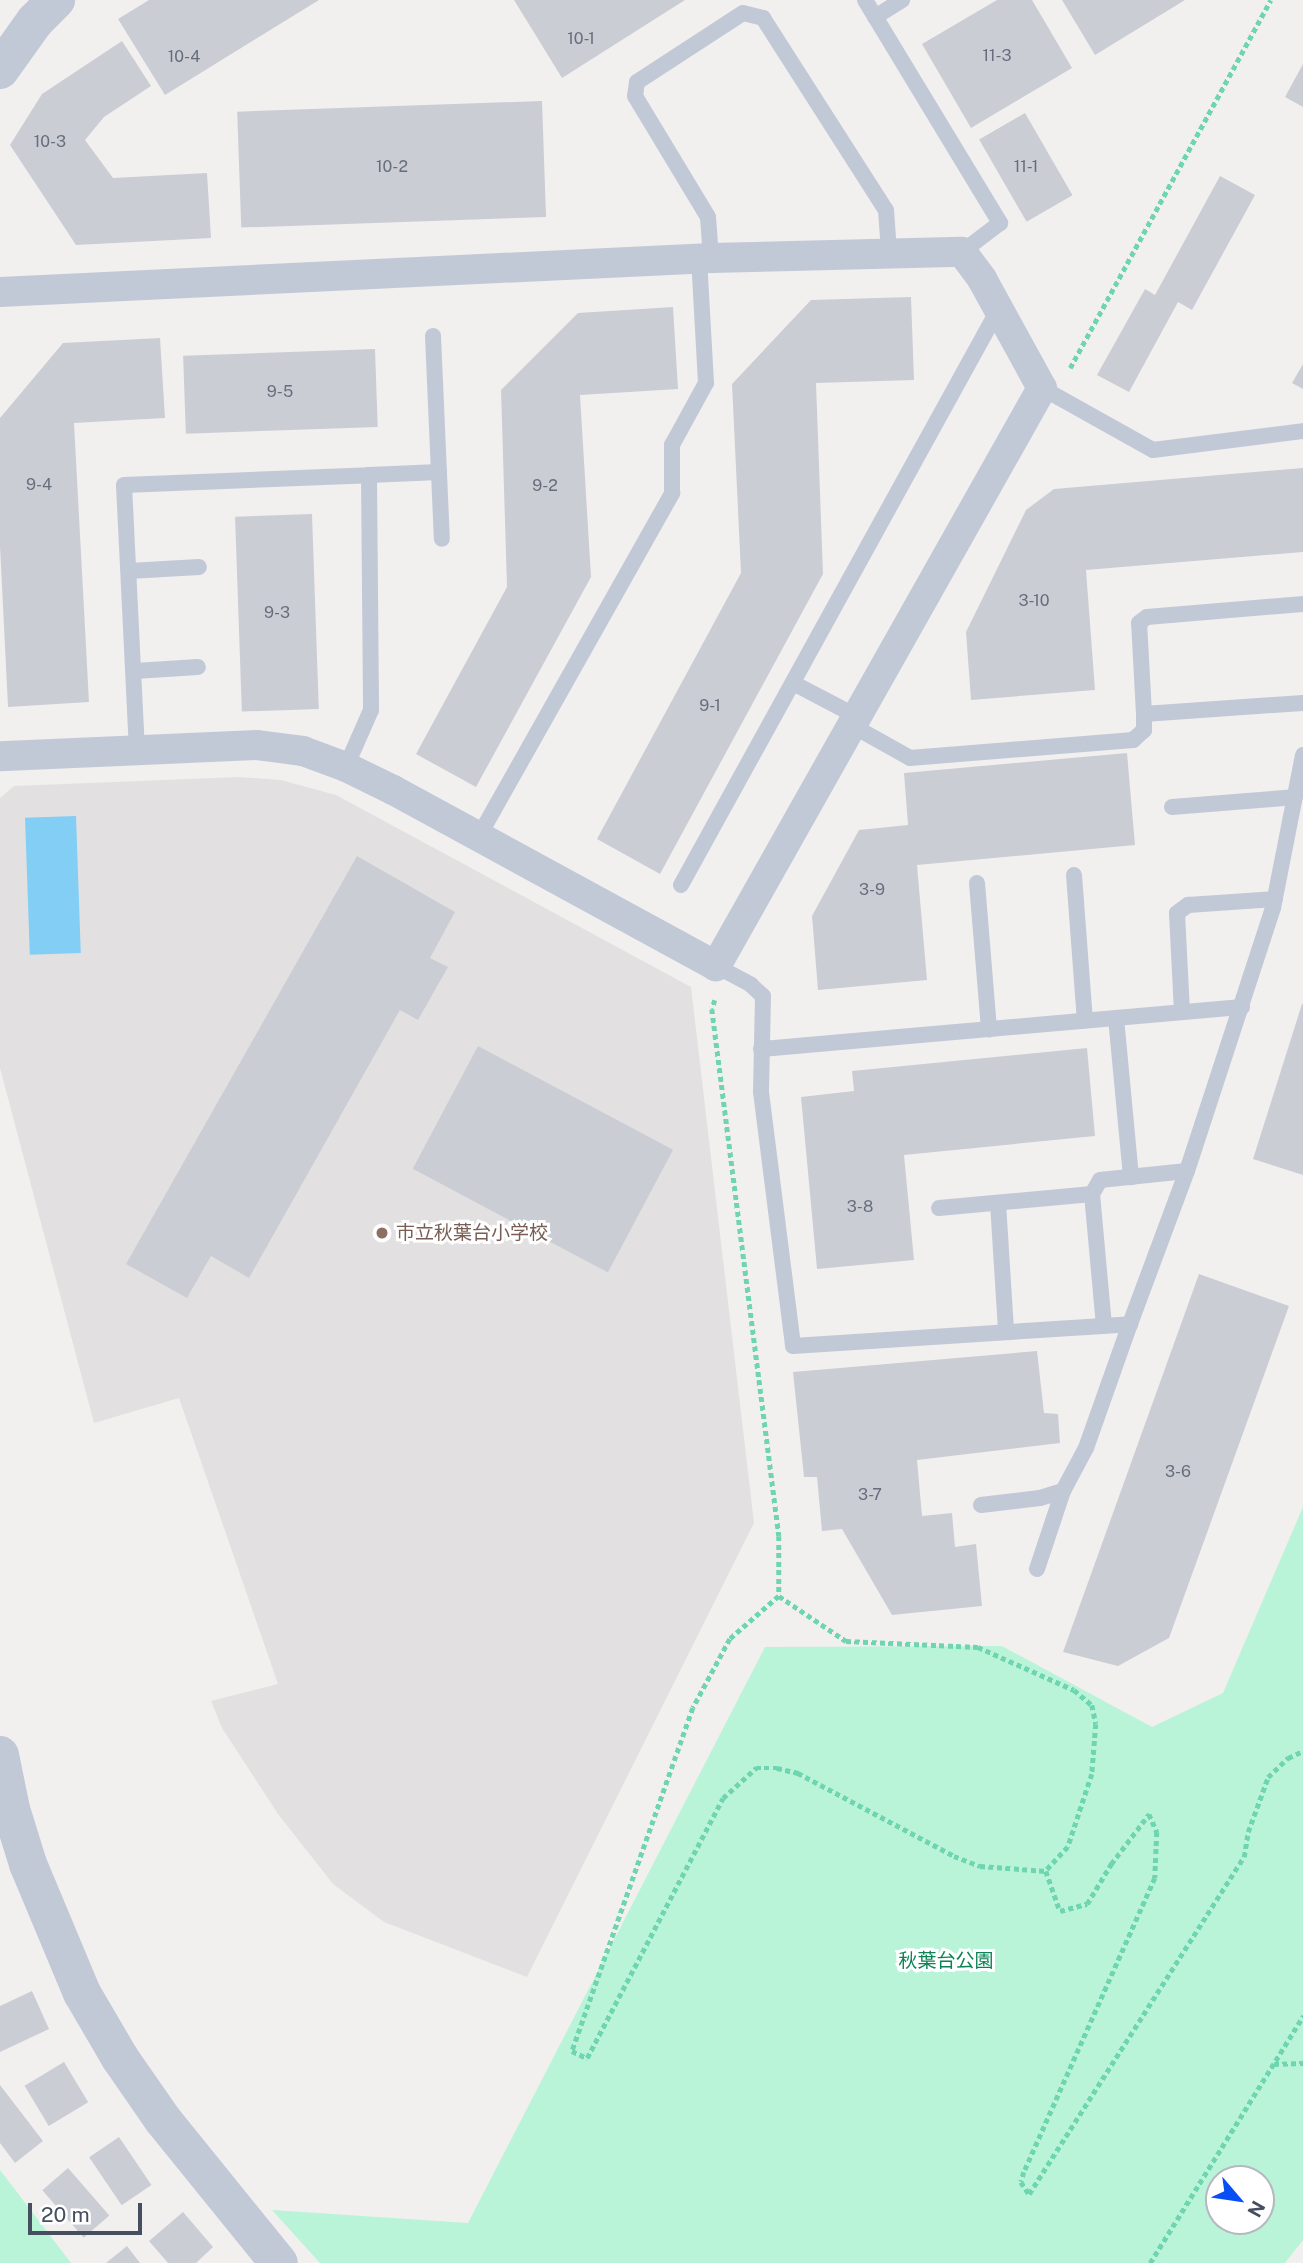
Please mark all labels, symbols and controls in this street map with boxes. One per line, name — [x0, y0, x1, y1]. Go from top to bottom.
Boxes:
house number: 10-1 — [567, 29, 595, 49]
house number: 11-3 — [982, 46, 1012, 66]
house number: 10-4 — [168, 47, 200, 67]
house number: 10-3 — [34, 132, 66, 152]
house number: 10-2 — [376, 157, 408, 177]
house number: 11-1 — [1014, 157, 1038, 177]
house number: 9-5 — [267, 382, 293, 402]
house number: 9-4 — [26, 475, 52, 495]
house number: 9-2 — [532, 476, 558, 496]
house number: 3-10 — [1018, 591, 1050, 611]
house number: 9-3 — [264, 603, 290, 623]
house number: 9-1 — [699, 696, 721, 716]
house number: 3-9 — [859, 880, 885, 900]
house number: 3-8 — [847, 1197, 873, 1217]
place label: 市立秋葉台小学校 — [396, 1222, 548, 1244]
marker: 市立秋葉台小学校 — [374, 1225, 390, 1241]
house number: 3-6 — [1165, 1462, 1191, 1482]
house number: 3-7 — [858, 1485, 882, 1505]
park label: 秋葉台公園 — [899, 1950, 993, 1972]
north arrow — [1205, 2165, 1275, 2235]
scale bar — [32, 2190, 145, 2234]
text: N — [1243, 2197, 1270, 2221]
text: 20 m — [41, 2202, 90, 2227]

